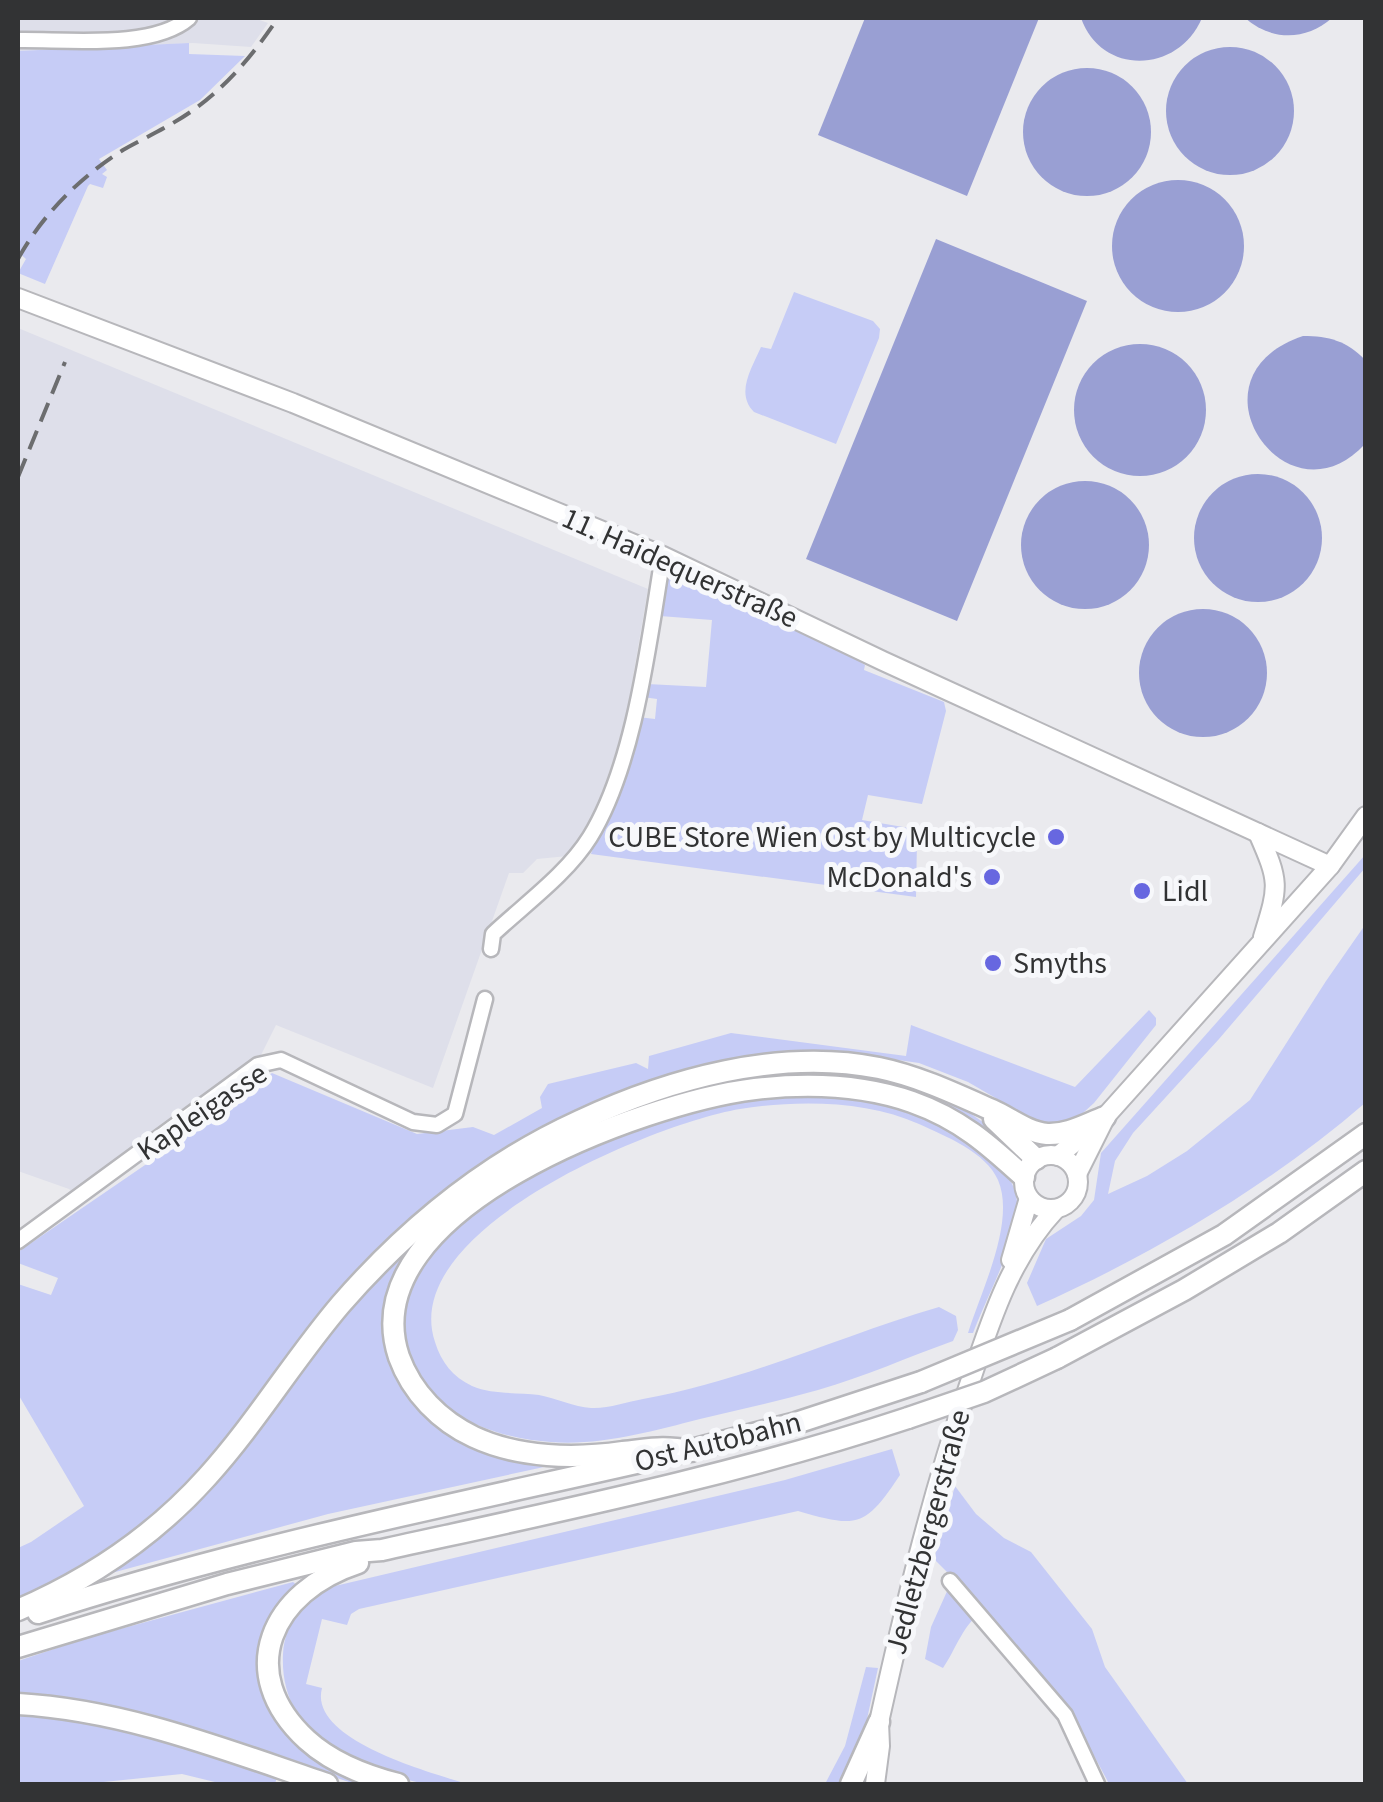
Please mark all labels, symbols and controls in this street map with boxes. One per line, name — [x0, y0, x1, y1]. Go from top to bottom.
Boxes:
street label: 11. Haidequerstraße — [555, 497, 805, 639]
place label: CUBE Store Wien Ost by Multicycle — [608, 816, 1036, 859]
marker: CUBE Store Wien Ost by Multicycle — [1045, 826, 1067, 848]
place label: McDonald's — [827, 856, 972, 899]
marker: McDonald's — [981, 866, 1003, 888]
place label: Lidl — [1162, 870, 1208, 913]
marker: Lidl — [1131, 880, 1153, 902]
place label: Smyths — [1013, 942, 1107, 985]
marker: Smyths — [982, 952, 1004, 974]
street label: Kapleigasse — [128, 1053, 276, 1171]
street label: Ost Autobahn — [630, 1401, 806, 1483]
street label: Jedletzbergerstraße — [875, 1405, 981, 1659]

